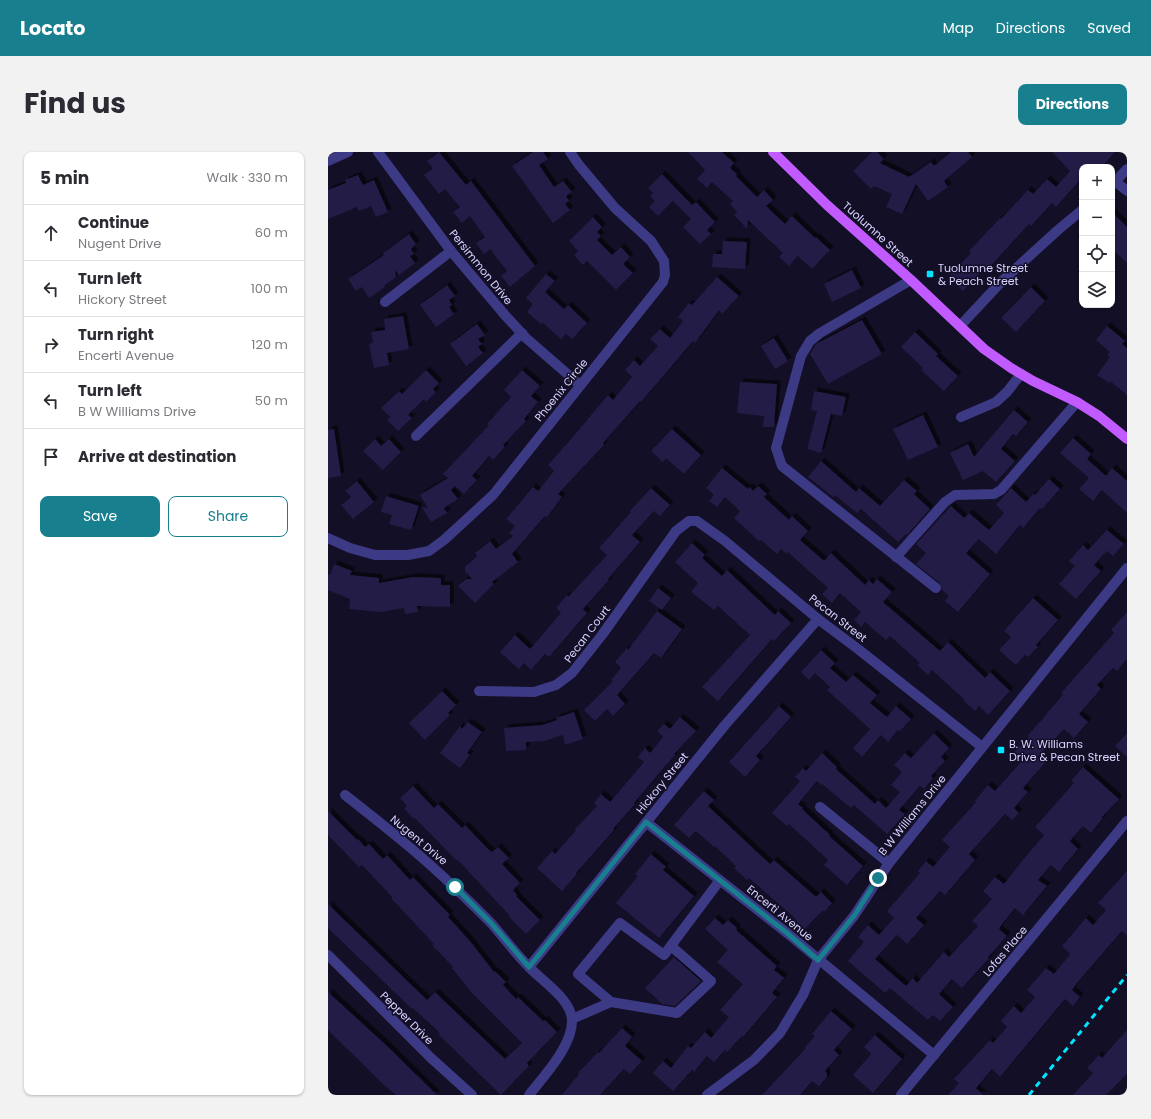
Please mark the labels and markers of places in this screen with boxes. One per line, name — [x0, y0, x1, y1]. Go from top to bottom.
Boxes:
place label: Tuolumne Street & Peach Street — [938, 260, 1028, 289]
marker: Tuolumne Street & Peach Street — [925, 269, 935, 279]
place label: B. W. Williams Drive & Pecan Street — [1009, 736, 1120, 765]
marker: B. W. Williams Drive & Pecan Street — [996, 745, 1006, 755]

